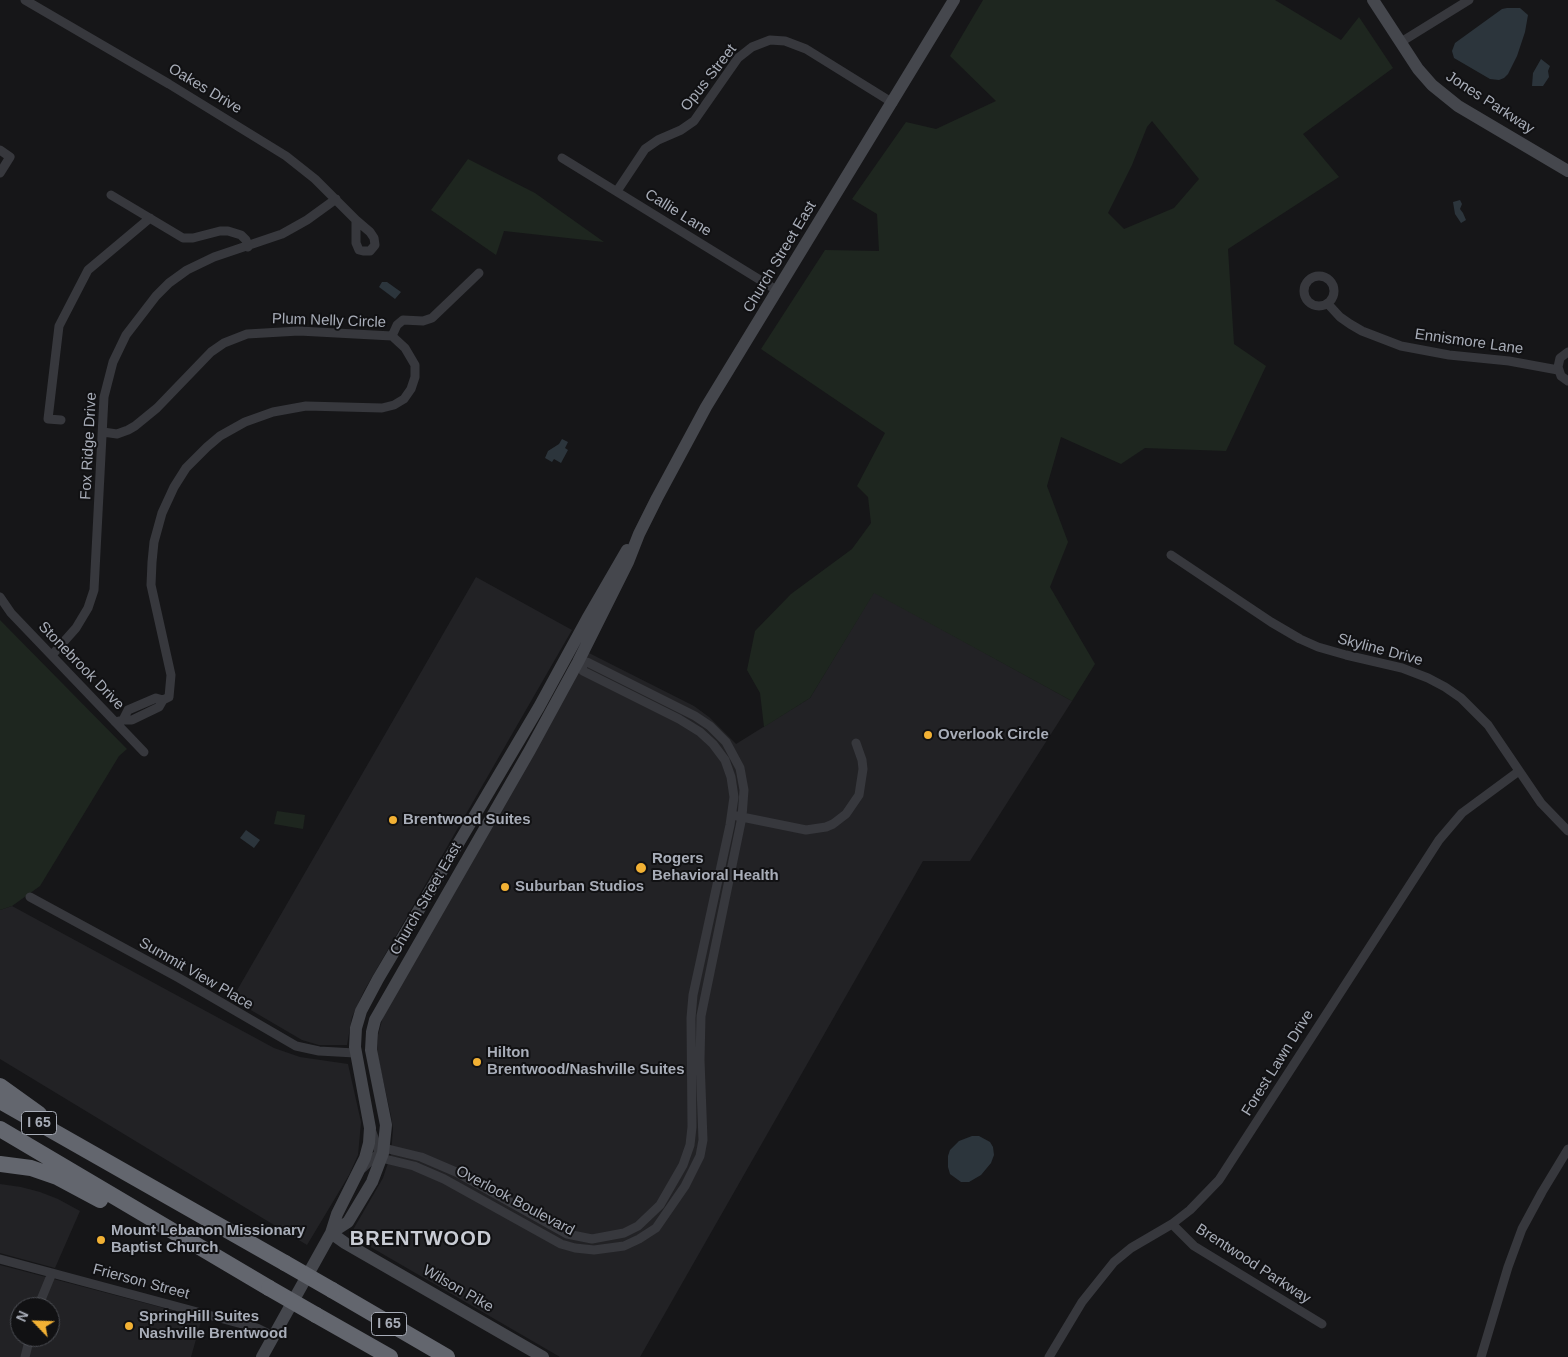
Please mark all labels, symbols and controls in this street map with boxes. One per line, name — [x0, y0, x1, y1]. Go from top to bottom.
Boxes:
street label: Opus Street — [677, 41, 741, 115]
street label: Oakes Drive — [165, 60, 245, 118]
street label: Jones Parkway — [1442, 68, 1538, 138]
street label: Callie Lane — [641, 185, 715, 241]
street label: Church Street East — [740, 198, 820, 316]
street label: Plum Nelly Circle — [272, 310, 386, 332]
street label: Ennismore Lane — [1414, 325, 1524, 359]
street label: Fox Ridge Drive — [77, 392, 101, 500]
street label: Stonebrook Drive — [34, 618, 128, 714]
street label: Skyline Drive — [1335, 630, 1425, 670]
place label: Overlook Circle — [938, 726, 1049, 744]
marker: Overlook Circle — [922, 729, 934, 741]
place label: Brentwood Suites — [403, 811, 531, 829]
marker: Brentwood Suites — [387, 814, 399, 826]
street label: Church Street East — [387, 840, 465, 958]
place label: Rogers Behavioral Health — [652, 850, 779, 885]
marker: Rogers Behavioral Health — [634, 861, 648, 875]
place label: Suburban Studios — [515, 878, 644, 896]
marker: Suburban Studios — [499, 881, 511, 893]
street label: Summit View Place — [136, 934, 256, 1014]
street label: Forest Lawn Drive — [1238, 1007, 1318, 1119]
place label: Hilton Brentwood/Nashville Suites — [487, 1044, 685, 1079]
marker: Hilton Brentwood/Nashville Suites — [471, 1056, 483, 1068]
road number: I 65 — [22, 1112, 56, 1134]
street label: Overlook Boulevard — [453, 1162, 577, 1240]
street label: Brentwood Parkway — [1192, 1220, 1314, 1308]
place label: Mount Lebanon Missionary Baptist Church — [111, 1222, 305, 1257]
district label: BRENTWOOD — [349, 1227, 493, 1251]
marker: Mount Lebanon Missionary Baptist Church — [95, 1234, 107, 1246]
street label: Frierson Street — [91, 1260, 191, 1304]
street label: Wilson Pike — [420, 1262, 496, 1316]
north arrow — [10, 1297, 60, 1347]
text: N — [13, 1308, 32, 1324]
place label: SpringHill Suites Nashville Brentwood — [139, 1308, 287, 1343]
road number: I 65 — [372, 1312, 406, 1336]
marker: SpringHill Suites Nashville Brentwood — [123, 1320, 135, 1332]

